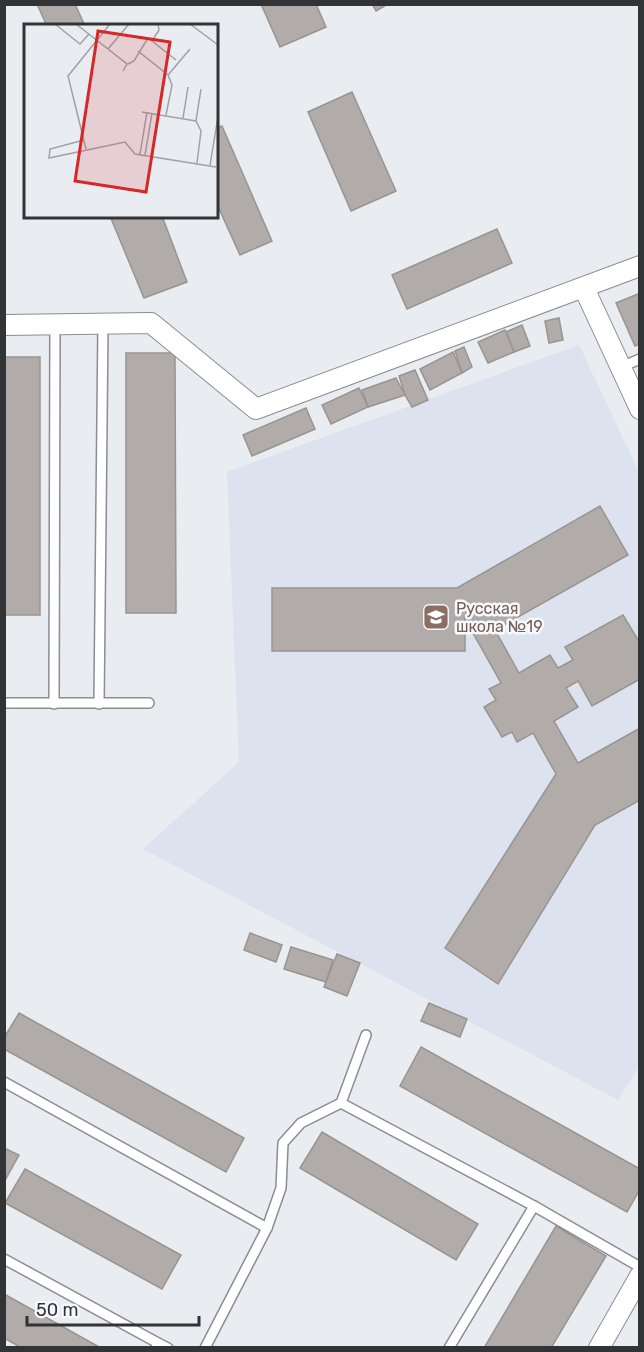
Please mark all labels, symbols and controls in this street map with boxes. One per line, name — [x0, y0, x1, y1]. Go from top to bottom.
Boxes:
inset map — [24, 24, 218, 218]
place label: Русская школа №19 — [456, 599, 543, 636]
school or university icon: Русская школа №19 — [421, 602, 451, 632]
scale bar — [27, 1289, 200, 1327]
text: 50 m — [36, 1299, 79, 1321]

